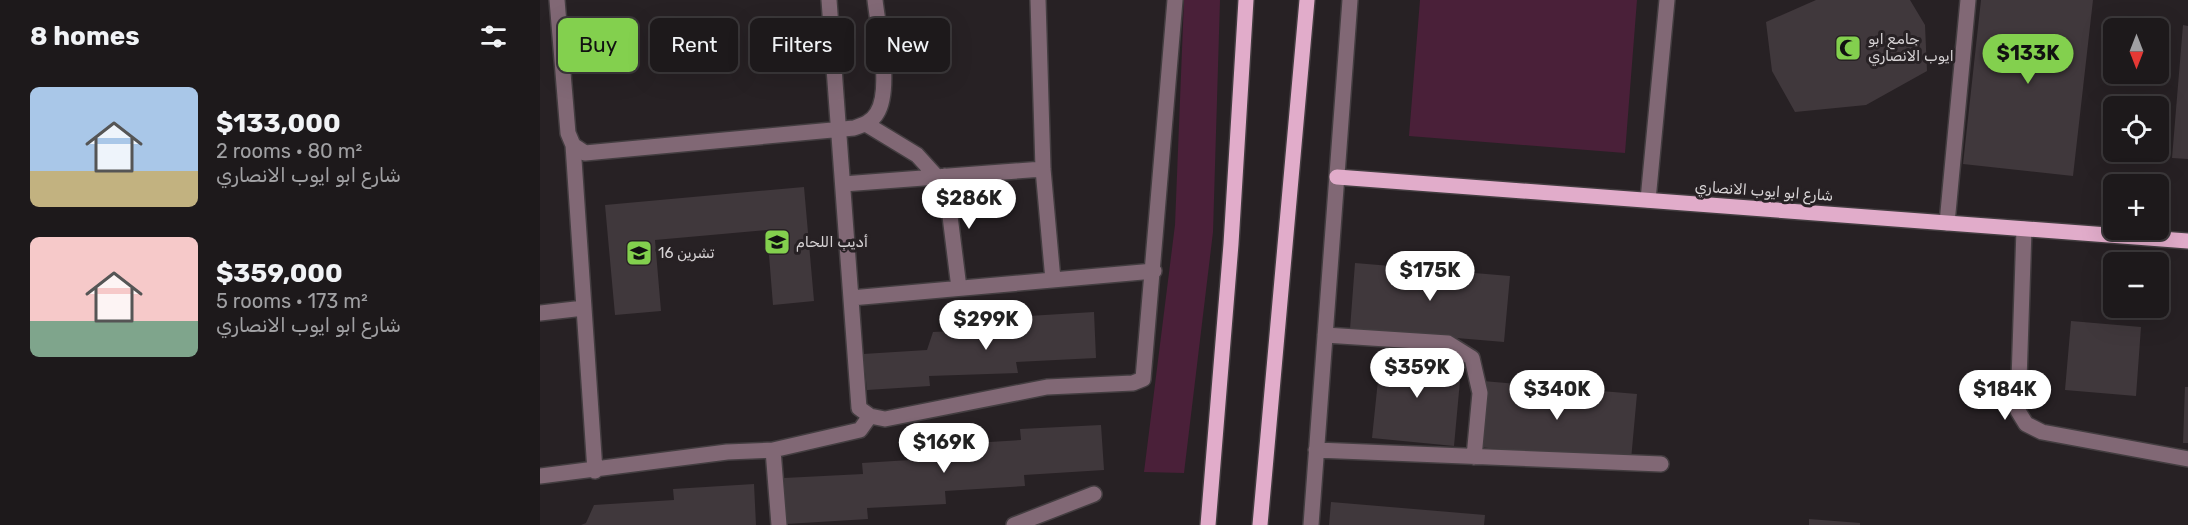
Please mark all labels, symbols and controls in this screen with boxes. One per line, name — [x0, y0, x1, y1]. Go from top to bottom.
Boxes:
chip: Buy — [558, 18, 638, 72]
chip: Rent — [650, 18, 738, 72]
chip: Filters — [750, 18, 854, 72]
chip: New — [866, 18, 950, 72]
north arrow — [2103, 18, 2169, 84]
map controls — [2103, 18, 2169, 318]
icon: filters — [477, 20, 510, 53]
text: 8 homes — [30, 21, 140, 52]
place label: جامع ابو ايوب الانصاري — [1868, 30, 1954, 66]
mosque icon: جامع ابو ايوب الانصاري — [1833, 33, 1863, 63]
pin: $133K — [1986, 34, 2070, 85]
text: $133K — [1997, 41, 2059, 65]
button: locate — [2103, 96, 2169, 162]
text: $133,000 — [216, 108, 341, 139]
icon: home — [78, 111, 150, 183]
text: 2 rooms · 80 m² — [216, 139, 362, 163]
text: شارع ابو ايوب الانصاري — [216, 163, 401, 187]
button: + — [2103, 174, 2169, 240]
street label: شارع ابو ايوب الانصاري — [1694, 177, 1834, 207]
pin: $286K — [927, 179, 1011, 230]
text: $286K — [936, 186, 1002, 210]
school or university icon: أديب اللحام — [762, 227, 792, 257]
place label: أديب اللحام — [796, 233, 868, 252]
school or university icon: 16 تشرين — [624, 238, 654, 268]
place label: 16 تشرين — [658, 244, 715, 262]
pin: $175K — [1388, 251, 1472, 302]
button: − — [2103, 252, 2169, 318]
text: $359,000 — [216, 258, 343, 289]
text: $175K — [1400, 258, 1460, 282]
icon: home — [78, 261, 150, 333]
text: 5 rooms · 173 m² — [216, 289, 368, 313]
pin: $299K — [944, 300, 1028, 351]
text: $299K — [953, 307, 1019, 331]
text: شارع ابو ايوب الانصاري — [216, 313, 401, 337]
pin: $359K — [1375, 348, 1459, 399]
text: $359K — [1384, 355, 1450, 379]
pin: $340K — [1515, 370, 1599, 421]
pin: $184K — [1963, 370, 2047, 421]
text: $340K — [1523, 377, 1591, 401]
text: $184K — [1973, 377, 2037, 401]
pin: $169K — [902, 423, 986, 474]
text: $169K — [913, 430, 975, 454]

